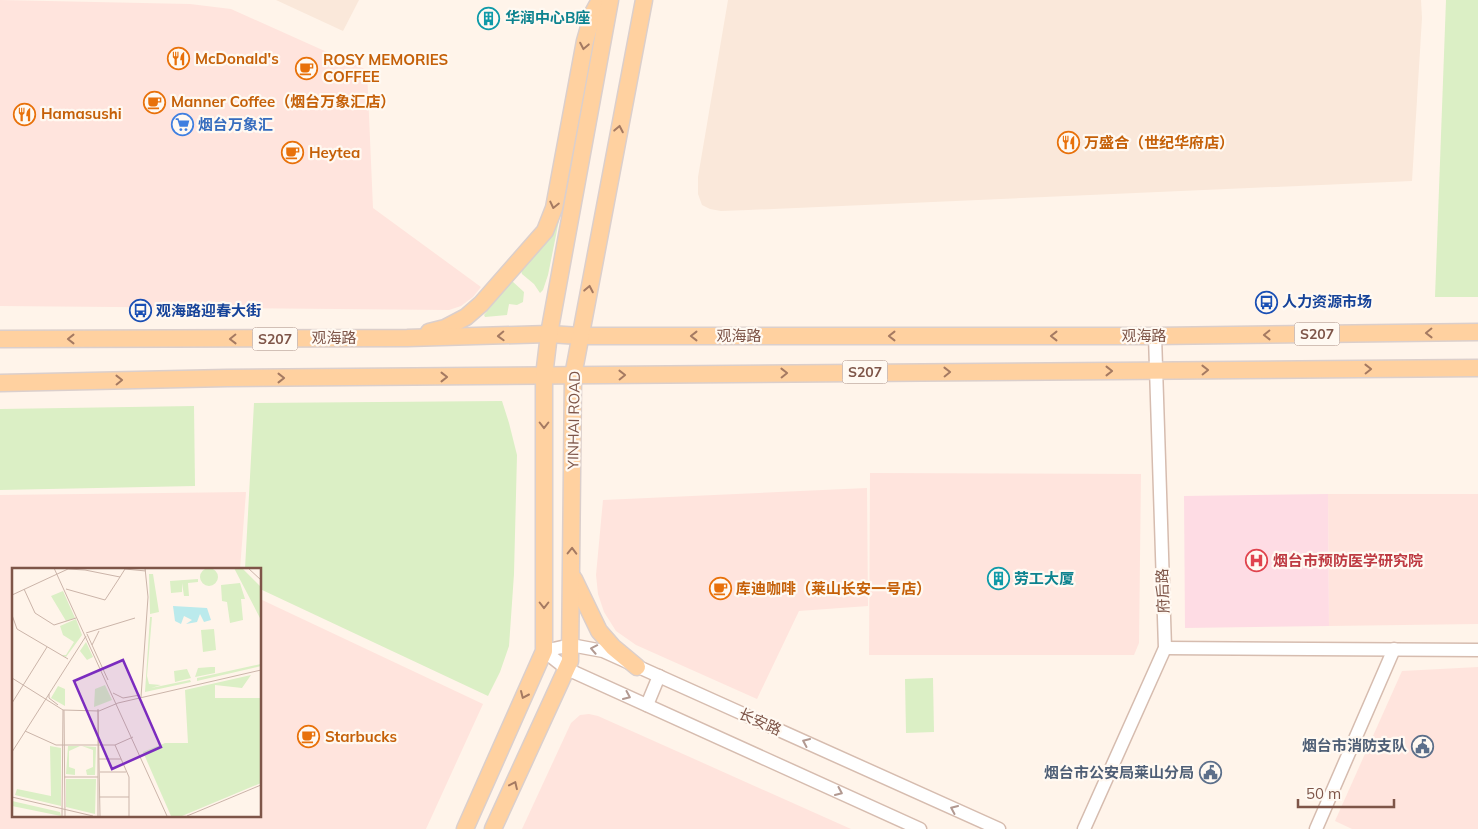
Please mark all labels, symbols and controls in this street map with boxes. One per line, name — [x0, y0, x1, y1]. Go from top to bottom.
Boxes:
building icon: 华润中心B座 — [477, 6, 501, 30]
place label: 华润中心B座 — [505, 8, 590, 27]
one-way arrow — [579, 41, 590, 50]
restaurant icon: McDonald's — [167, 47, 191, 71]
place label: McDonald's — [195, 49, 279, 68]
place label: ROSY MEMORIES COFFEE — [323, 50, 449, 86]
cafe icon: ROSY MEMORIES COFFEE — [295, 57, 319, 81]
cafe icon: Manner Coffee（烟台万象汇店） — [143, 90, 167, 114]
place label: Manner Coffee（烟台万象汇店） — [171, 92, 395, 111]
restaurant icon: Hamasushi — [13, 102, 37, 126]
place label: Hamasushi — [41, 104, 122, 123]
supermarket icon: 烟台万象汇 — [170, 113, 194, 137]
place label: 烟台万象汇 — [198, 115, 273, 134]
one-way arrow — [614, 125, 624, 133]
restaurant icon: 万盛合（世纪华府店） — [1056, 131, 1080, 155]
place label: 万盛合（世纪华府店） — [1084, 133, 1234, 152]
cafe icon: Heytea — [281, 141, 305, 165]
place label: Heytea — [309, 143, 360, 162]
one-way arrow — [549, 201, 560, 210]
one-way arrow — [583, 284, 593, 293]
bus stop icon: 人力资源市场 — [1254, 290, 1278, 314]
place label: 人力资源市场 — [1282, 292, 1372, 311]
bus stop icon: 观海路迎春大街 — [128, 299, 152, 323]
place label: 观海路迎春大街 — [156, 301, 261, 320]
road number: S207 — [1294, 322, 1340, 346]
street label: 观海路 — [716, 326, 762, 345]
street label: 观海路 — [1121, 326, 1167, 345]
road number: S207 — [252, 328, 298, 350]
street label: 观海路 — [311, 328, 357, 347]
one-way arrow — [1425, 328, 1433, 338]
one-way arrow — [497, 330, 505, 341]
one-way arrow — [1263, 330, 1270, 340]
one-way arrow — [690, 331, 698, 341]
one-way arrow — [887, 331, 895, 341]
one-way arrow — [1050, 331, 1058, 341]
one-way arrow — [67, 334, 74, 344]
one-way arrow — [229, 334, 237, 344]
road number: S207 — [842, 361, 888, 384]
one-way arrow — [1364, 364, 1372, 374]
one-way arrow — [1201, 365, 1209, 376]
one-way arrow — [943, 366, 951, 377]
one-way arrow — [1106, 366, 1114, 376]
one-way arrow — [781, 368, 789, 378]
one-way arrow — [618, 370, 626, 380]
one-way arrow — [440, 371, 448, 382]
street label: YINHAI ROAD — [563, 371, 584, 470]
one-way arrow — [278, 373, 285, 383]
one-way arrow — [115, 375, 123, 385]
one-way arrow — [539, 421, 549, 429]
one-way arrow — [567, 547, 577, 554]
hospital icon: 烟台市预防医学研究院 — [1245, 549, 1269, 573]
place label: 烟台市预防医学研究院 — [1273, 551, 1423, 570]
building icon: 劳工大厦 — [986, 567, 1010, 591]
inset map — [12, 568, 261, 816]
street label: 府后路 — [1152, 568, 1173, 614]
place label: 劳工大厦 — [1014, 569, 1074, 588]
cafe icon: 库迪咖啡（莱山长安一号店） — [708, 577, 732, 601]
place label: 库迪咖啡（莱山长安一号店） — [736, 579, 931, 598]
one-way arrow — [539, 601, 549, 609]
one-way arrow — [589, 644, 598, 655]
one-way arrow — [520, 690, 531, 699]
one-way arrow — [622, 690, 631, 700]
street label: 长安路 — [736, 704, 785, 739]
cafe icon: Starbucks — [297, 725, 321, 749]
place label: Starbucks — [325, 727, 397, 746]
public building icon: 烟台市消防支队 — [1411, 734, 1435, 758]
place label: 烟台市消防支队 — [1302, 736, 1407, 755]
one-way arrow — [802, 738, 811, 749]
public building icon: 烟台市公安局莱山分局 — [1198, 761, 1222, 785]
place label: 烟台市公安局莱山分局 — [1044, 763, 1194, 782]
scale bar — [1298, 776, 1394, 808]
one-way arrow — [507, 781, 518, 790]
text: 50 m — [1306, 784, 1341, 803]
one-way arrow — [834, 786, 843, 796]
one-way arrow — [950, 805, 959, 815]

